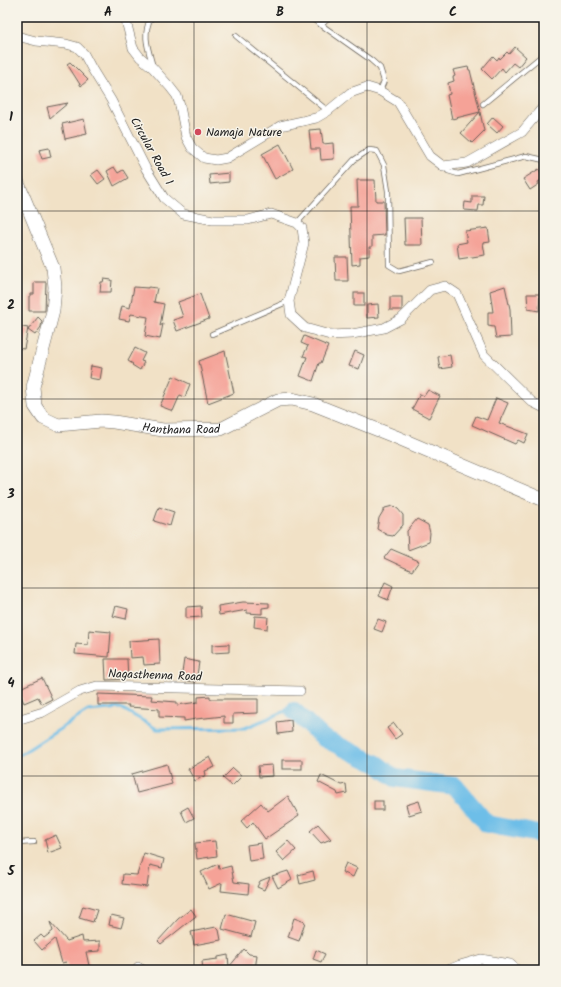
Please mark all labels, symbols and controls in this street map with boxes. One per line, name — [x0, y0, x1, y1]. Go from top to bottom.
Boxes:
text: A — [104, 2, 112, 23]
text: B — [276, 2, 284, 23]
text: C — [449, 2, 457, 23]
text: 1 — [9, 107, 13, 128]
street label: Circular Road 1 — [125, 114, 178, 189]
place label: Namaja Nature — [206, 123, 283, 142]
marker: Namaja Nature — [193, 127, 203, 137]
text: 2 — [7, 295, 15, 316]
street label: Hanthana Road — [141, 418, 221, 440]
text: 3 — [6, 484, 15, 505]
street label: Nagasthenna Road — [108, 664, 203, 687]
text: 4 — [7, 673, 15, 694]
text: 5 — [7, 861, 16, 882]

